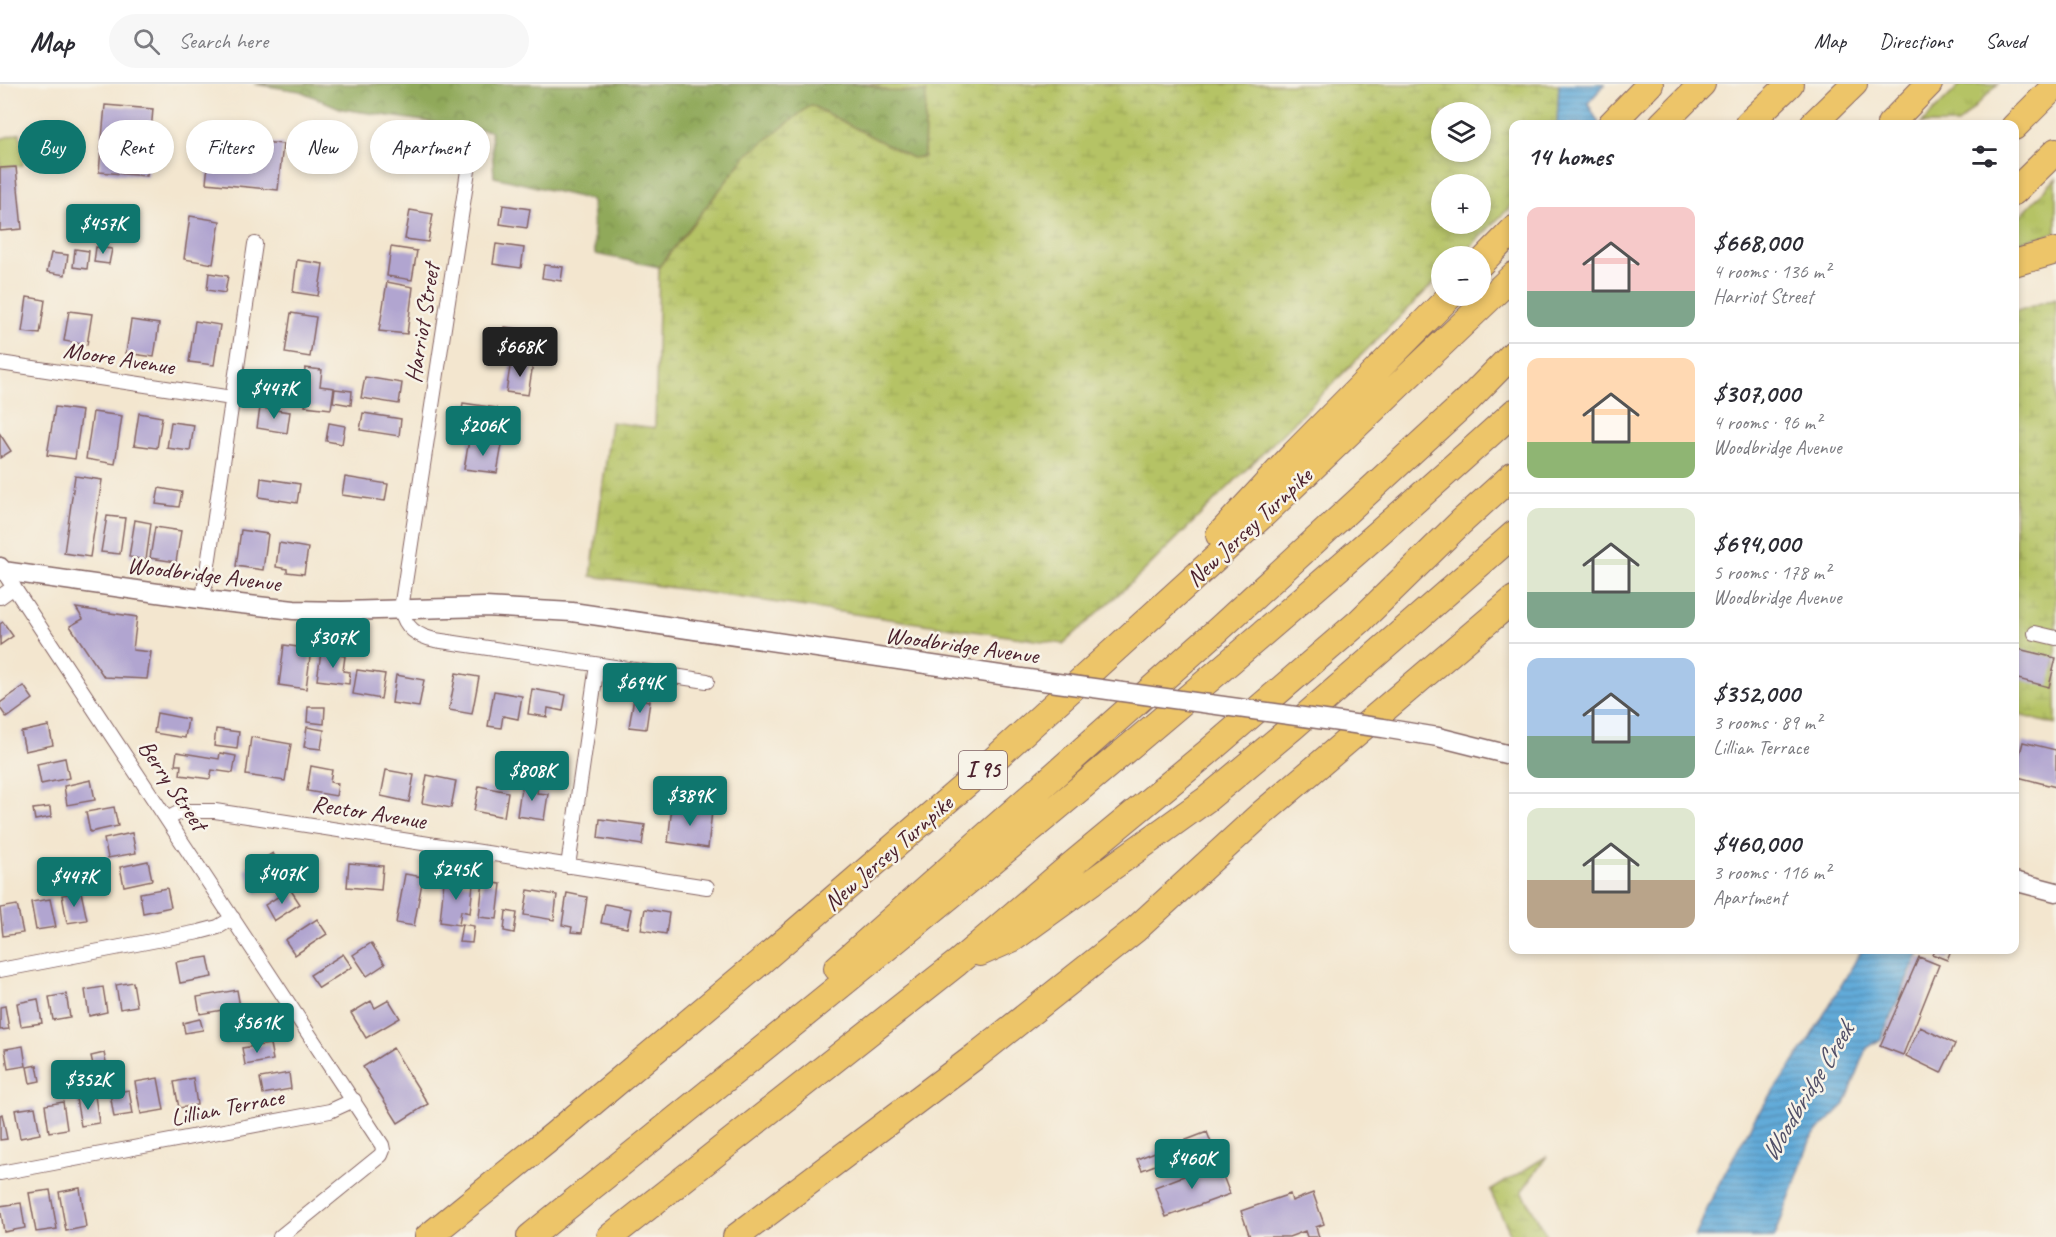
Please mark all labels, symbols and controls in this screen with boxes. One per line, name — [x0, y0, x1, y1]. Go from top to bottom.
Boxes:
search box — [109, 14, 529, 68]
text: Map — [30, 24, 73, 59]
icon: search — [130, 25, 163, 58]
text: Search here — [178, 27, 268, 55]
text: Map — [1814, 28, 1846, 54]
text: Directions — [1879, 28, 1952, 54]
text: Saved — [1985, 28, 2026, 54]
map controls — [1431, 102, 1491, 306]
button: layers — [1431, 102, 1491, 162]
chip: Buy — [18, 120, 86, 174]
chip: Rent — [98, 120, 174, 174]
chip: Filters — [186, 120, 274, 174]
chip: New — [286, 120, 358, 174]
chip: Apartment — [370, 120, 490, 174]
text: 14 homes — [1527, 140, 1612, 173]
icon: filters — [1968, 140, 2001, 173]
button: + — [1431, 174, 1491, 234]
pin: $457K — [61, 204, 145, 255]
text: $457K — [80, 211, 126, 236]
text: $668,000 — [1713, 226, 1801, 259]
icon: home — [1575, 231, 1647, 303]
button: − — [1431, 246, 1491, 306]
street label: Harriot Street — [398, 258, 447, 385]
text: 4 rooms · 136 m² — [1713, 259, 1830, 284]
text: Harriot Street — [1713, 284, 1813, 309]
pin: $668K — [478, 327, 562, 378]
street label: Moore Avenue — [61, 334, 179, 382]
text: $668K — [497, 334, 544, 359]
pin: $447K — [232, 369, 316, 420]
text: $447K — [251, 376, 297, 401]
text: $307,000 — [1713, 377, 1800, 410]
icon: home — [1575, 382, 1647, 454]
pin: $206K — [441, 406, 525, 457]
text: 4 rooms · 96 m² — [1713, 410, 1821, 435]
text: $206K — [460, 413, 506, 438]
text: Woodbridge Avenue — [1713, 435, 1841, 460]
street label: New Jersey Turnpike — [1180, 459, 1320, 593]
text: $694,000 — [1713, 527, 1800, 560]
icon: home — [1575, 532, 1647, 604]
street label: Woodbridge Avenue — [126, 550, 284, 599]
text: 5 rooms · 178 m² — [1713, 560, 1830, 585]
text: Woodbridge Avenue — [1713, 585, 1841, 610]
pin: $307K — [291, 618, 375, 669]
street label: Woodbridge Avenue — [884, 619, 1043, 671]
text: $307K — [310, 625, 356, 650]
pin: $694K — [598, 663, 682, 714]
text: $694K — [617, 670, 663, 695]
text: $352,000 — [1713, 677, 1800, 710]
icon: home — [1575, 682, 1647, 754]
text: 3 rooms · 89 m² — [1713, 710, 1821, 735]
street label: Berry Street — [132, 734, 216, 839]
text: Lillian Terrace — [1713, 735, 1808, 760]
pin: $808K — [490, 751, 574, 802]
road number: I 95 — [959, 751, 1007, 789]
text: $808K — [509, 758, 555, 783]
pin: $389K — [648, 776, 732, 827]
text: $389K — [667, 783, 713, 808]
street label: New Jersey Turnpike — [817, 787, 961, 917]
street label: Rector Avenue — [310, 788, 430, 836]
text: $460,000 — [1713, 827, 1801, 860]
icon: home — [1575, 832, 1647, 904]
pin: $245K — [414, 850, 498, 901]
pin: $407K — [240, 854, 324, 905]
pin: $447K — [32, 857, 116, 908]
text: $245K — [433, 857, 479, 882]
text: 3 rooms · 116 m² — [1713, 860, 1830, 885]
text: $407K — [259, 861, 305, 886]
text: $447K — [51, 864, 97, 889]
text: Apartment — [1713, 885, 1786, 910]
pin: $561K — [215, 1003, 299, 1054]
text: $561K — [234, 1010, 280, 1035]
water label: Woodbridge Creek — [1753, 1013, 1863, 1167]
pin: $352K — [46, 1060, 130, 1111]
text: $352K — [65, 1067, 111, 1092]
street label: Lillian Terrace — [168, 1081, 288, 1133]
pin: $460K — [1150, 1139, 1234, 1190]
text: $460K — [1169, 1146, 1215, 1171]

